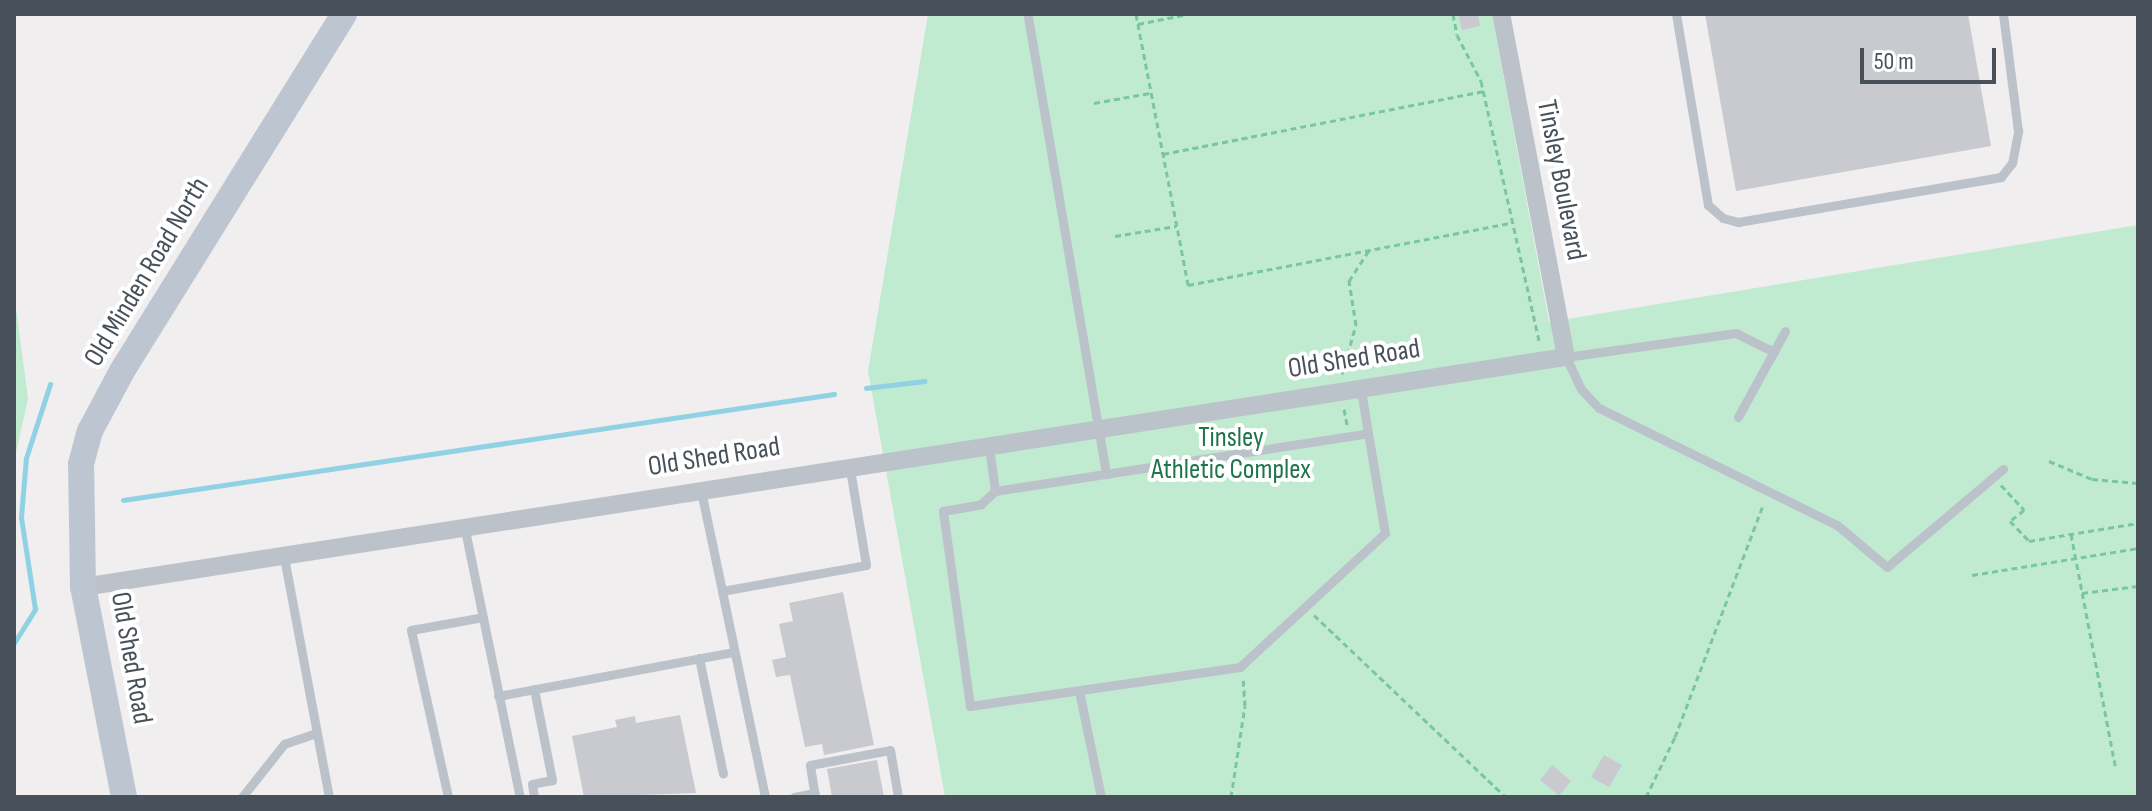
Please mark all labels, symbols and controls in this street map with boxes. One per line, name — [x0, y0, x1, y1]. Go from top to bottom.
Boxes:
scale bar — [1864, 32, 2000, 82]
text: 50 m — [1874, 47, 1914, 76]
street label: Tinsley Boulevard — [1529, 97, 1593, 263]
street label: Old Minden Road North — [77, 172, 217, 372]
street label: Old Shed Road — [1286, 332, 1422, 386]
park label: Tinsley Athletic Complex — [1151, 421, 1311, 487]
street label: Old Shed Road — [646, 430, 782, 484]
street label: Old Shed Road — [103, 590, 159, 726]

